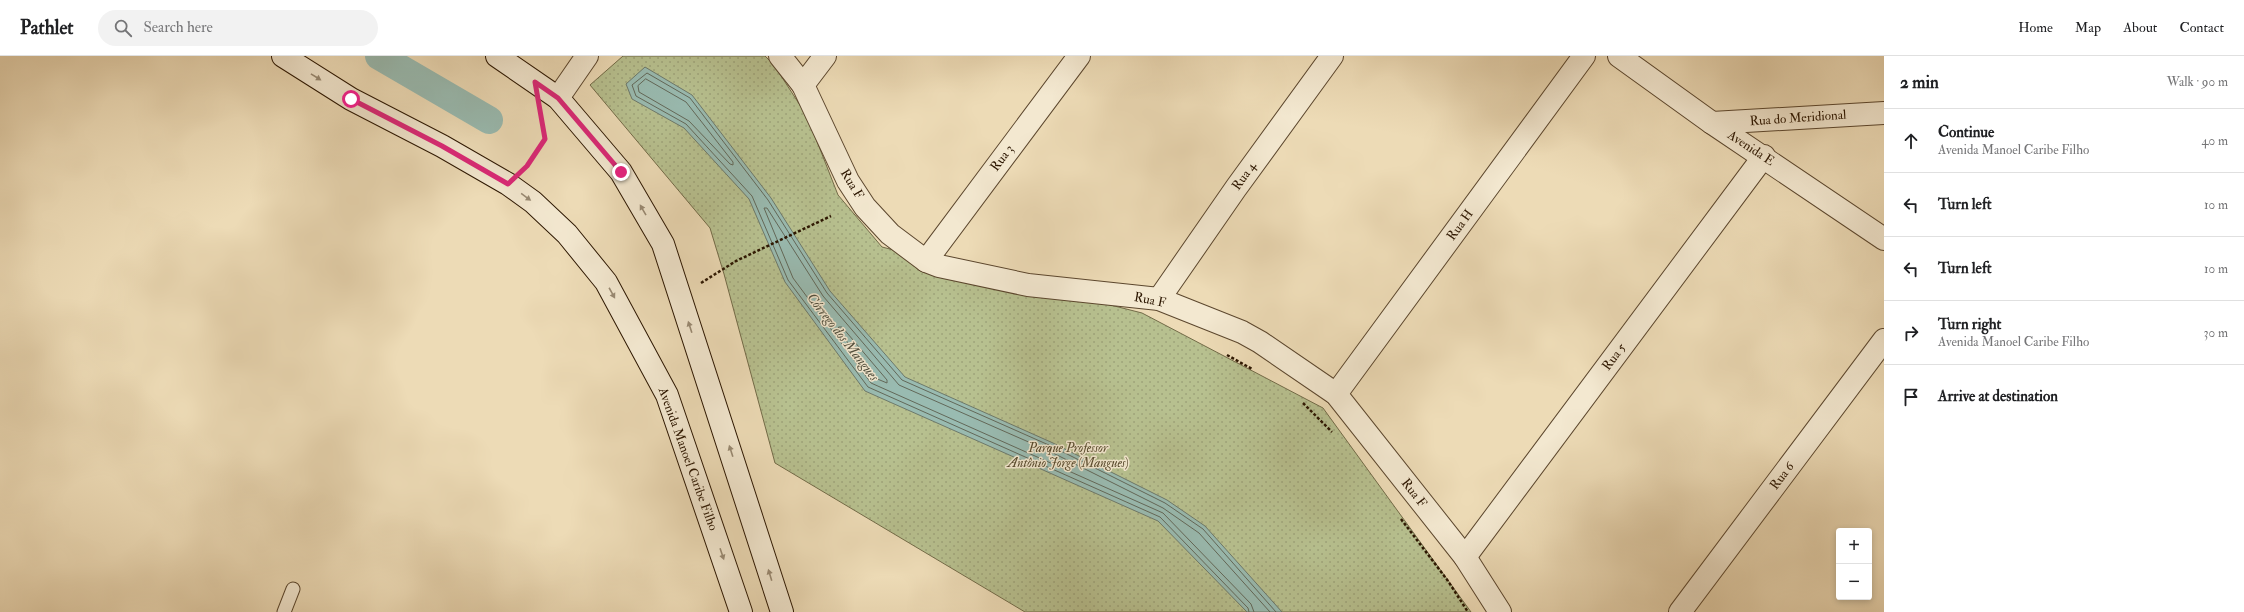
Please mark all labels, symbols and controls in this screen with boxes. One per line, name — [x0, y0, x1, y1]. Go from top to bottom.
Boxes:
search box — [98, 10, 378, 46]
text: Pathlet — [20, 16, 74, 40]
icon: search — [112, 17, 134, 39]
text: Search here — [144, 18, 213, 37]
text: Home — [2018, 19, 2053, 36]
text: Map — [2075, 19, 2101, 36]
text: About — [2123, 19, 2157, 36]
text: Contact — [2179, 19, 2224, 36]
text: 2 min — [1900, 72, 1939, 93]
one-way arrow — [310, 73, 322, 80]
text: Walk · 90 m — [2167, 74, 2228, 90]
route start — [342, 90, 360, 108]
street label: Rua do Meridional — [1749, 107, 1848, 129]
text: Continue — [1938, 123, 1994, 142]
street label: Avenida E — [1724, 126, 1778, 169]
icon: ahead — [1900, 130, 1922, 152]
text: 40 m — [2202, 133, 2228, 149]
street label: Rua 3 — [987, 142, 1017, 174]
text: Avenida Manoel Caribe Filho — [1938, 142, 2089, 158]
street label: Rua 4 — [1228, 158, 1260, 193]
route end — [612, 163, 630, 181]
street label: Rua F — [837, 166, 867, 202]
one-way arrow — [520, 193, 531, 201]
icon: left — [1900, 194, 1922, 216]
text: Turn left — [1938, 195, 1992, 214]
text: 10 m — [2204, 197, 2228, 213]
one-way arrow — [640, 205, 647, 216]
street label: Rua H — [1443, 206, 1477, 244]
icon: left — [1900, 258, 1922, 280]
text: Turn left — [1938, 259, 1992, 278]
text: 10 m — [2204, 261, 2228, 277]
one-way arrow — [609, 287, 616, 299]
street label: Rua F — [1133, 289, 1167, 311]
water label: Córrego dos Mangues — [803, 290, 883, 385]
text: Turn right — [1938, 315, 2001, 334]
one-way arrow — [687, 321, 693, 333]
icon: right — [1900, 322, 1922, 344]
text: 30 m — [2204, 325, 2228, 341]
text: Avenida Manoel Caribe Filho — [1938, 334, 2089, 350]
street label: Rua 5 — [1599, 340, 1629, 374]
street label: Avenida Manoel Caribe Filho — [654, 384, 721, 533]
icon: arrive — [1900, 386, 1922, 408]
text: Arrive at destination — [1938, 387, 2058, 406]
park label: Parque Professor Antônio Jorge (Mangues) — [1005, 440, 1129, 471]
one-way arrow — [728, 444, 734, 456]
street label: Rua 6 — [1766, 458, 1798, 493]
street label: Rua F — [1398, 475, 1430, 511]
map controls — [1836, 528, 1872, 600]
button: + — [1836, 528, 1872, 564]
one-way arrow — [719, 548, 725, 560]
button: − — [1836, 564, 1872, 600]
one-way arrow — [767, 568, 773, 580]

